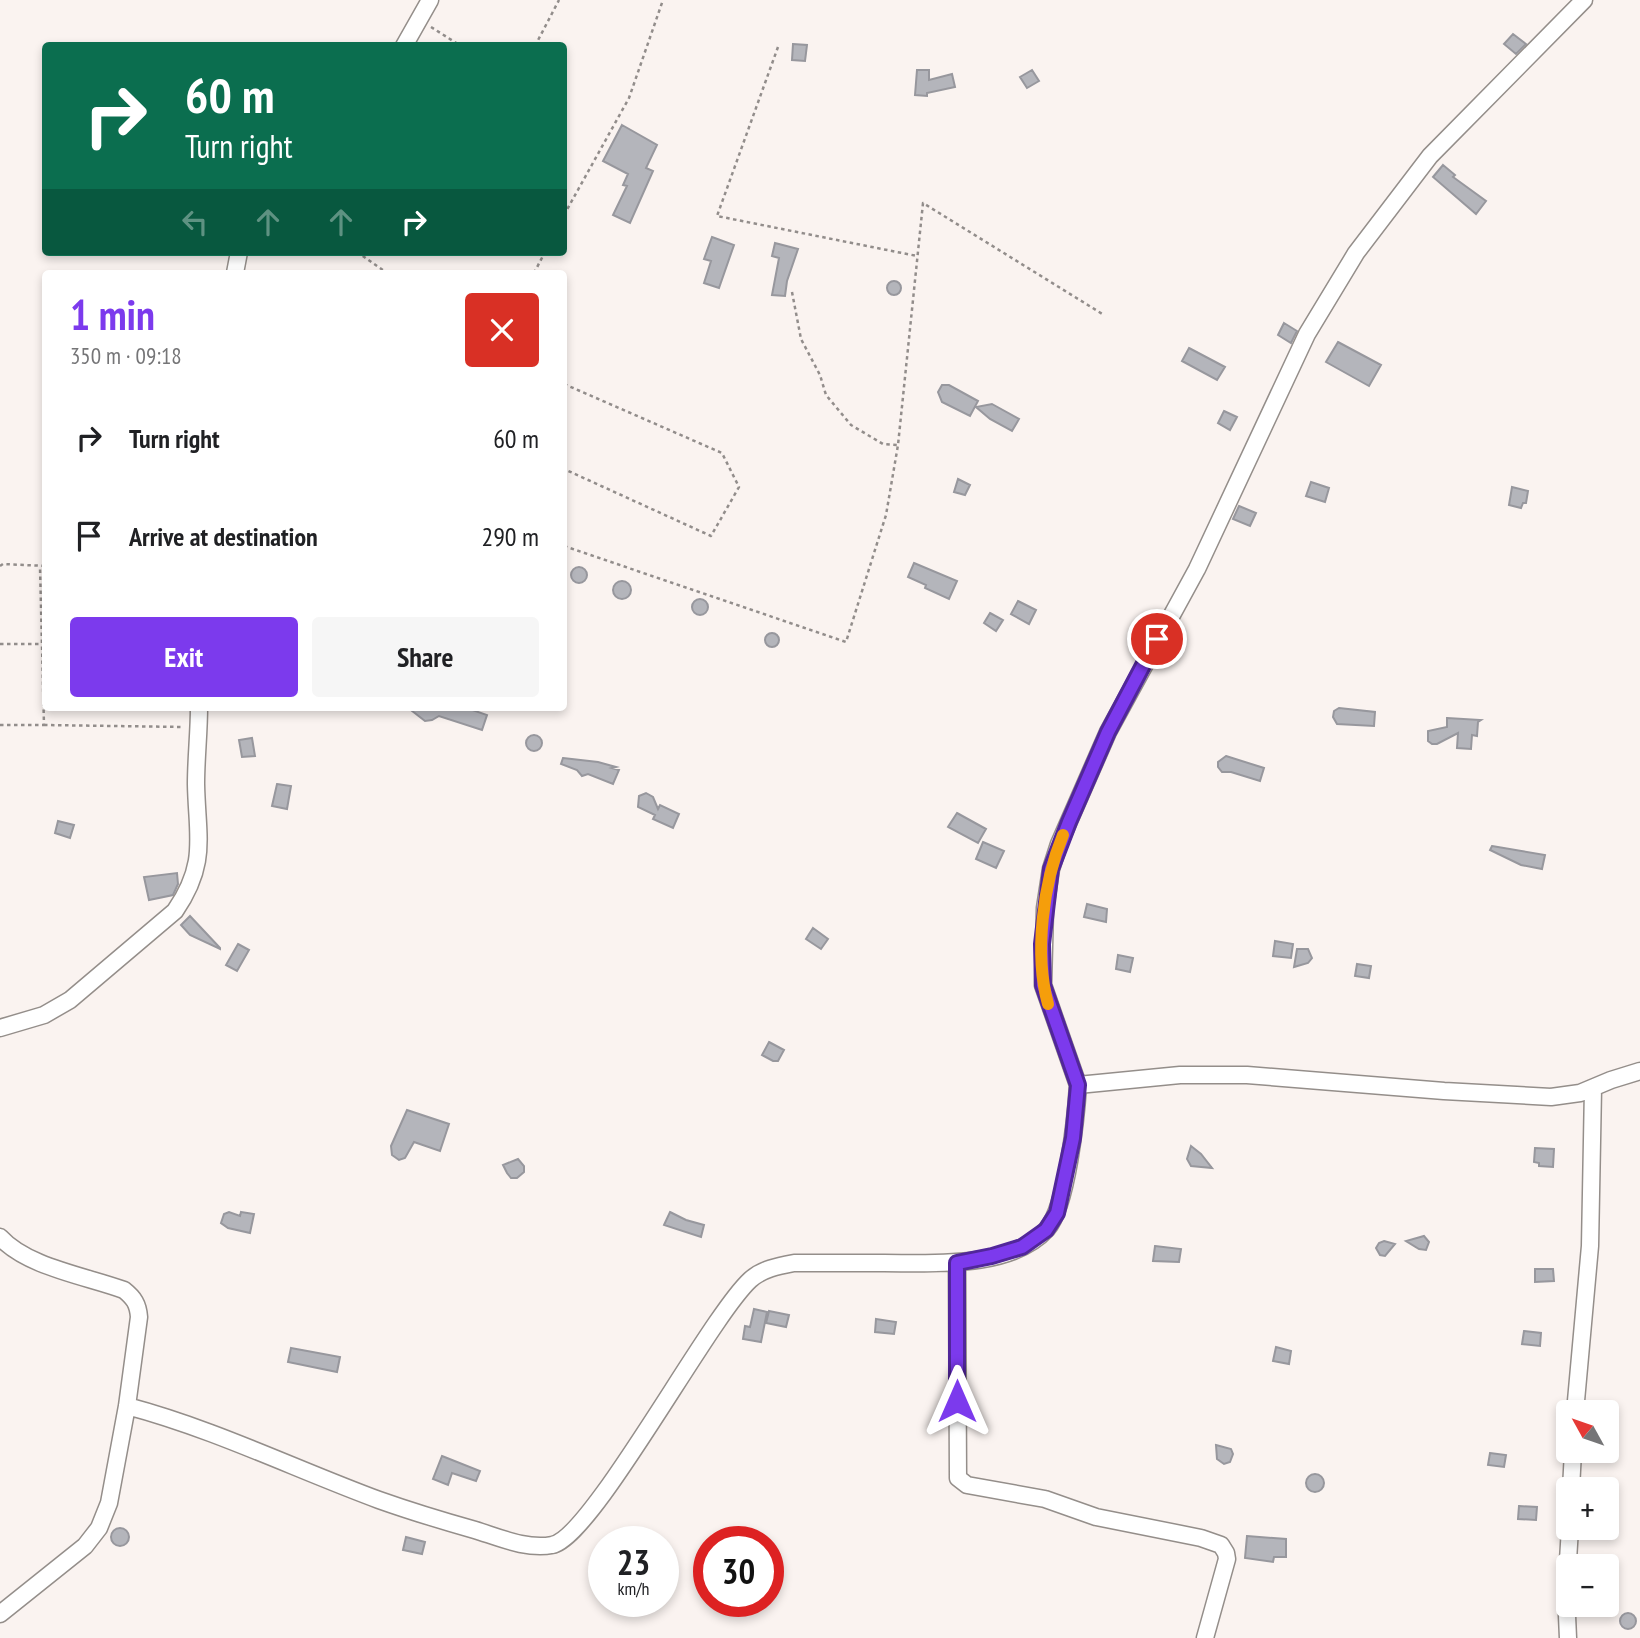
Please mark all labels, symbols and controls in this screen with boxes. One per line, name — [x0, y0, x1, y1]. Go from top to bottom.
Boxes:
text: 60 m — [185, 63, 274, 127]
icon: right — [70, 70, 161, 161]
text: Turn right — [185, 125, 293, 167]
icon: left — [176, 203, 214, 241]
icon: ahead — [249, 203, 287, 241]
icon: ahead — [322, 203, 360, 241]
icon: right — [395, 203, 433, 241]
text: 1 min — [70, 287, 155, 342]
button: close — [465, 293, 539, 367]
text: 350 m · 09:18 — [70, 341, 182, 370]
icon: right — [70, 419, 108, 457]
text: Turn right — [129, 422, 220, 455]
text: 60 m — [493, 422, 539, 455]
icon: arrive — [70, 517, 108, 555]
text: Arrive at destination — [129, 520, 318, 553]
text: 290 m — [481, 520, 539, 553]
pin — [1127, 609, 1187, 669]
button: Exit — [70, 617, 298, 697]
button: Share — [312, 617, 539, 697]
icon: arrive — [1138, 620, 1176, 658]
position arrow — [920, 1364, 994, 1438]
north arrow — [1556, 1400, 1619, 1463]
map controls — [1556, 1400, 1619, 1617]
button: + — [1556, 1477, 1619, 1540]
speed limit sign: 30 — [693, 1526, 784, 1617]
text: 23 — [617, 1539, 650, 1585]
button: − — [1556, 1554, 1619, 1617]
text: km/h — [618, 1577, 649, 1600]

